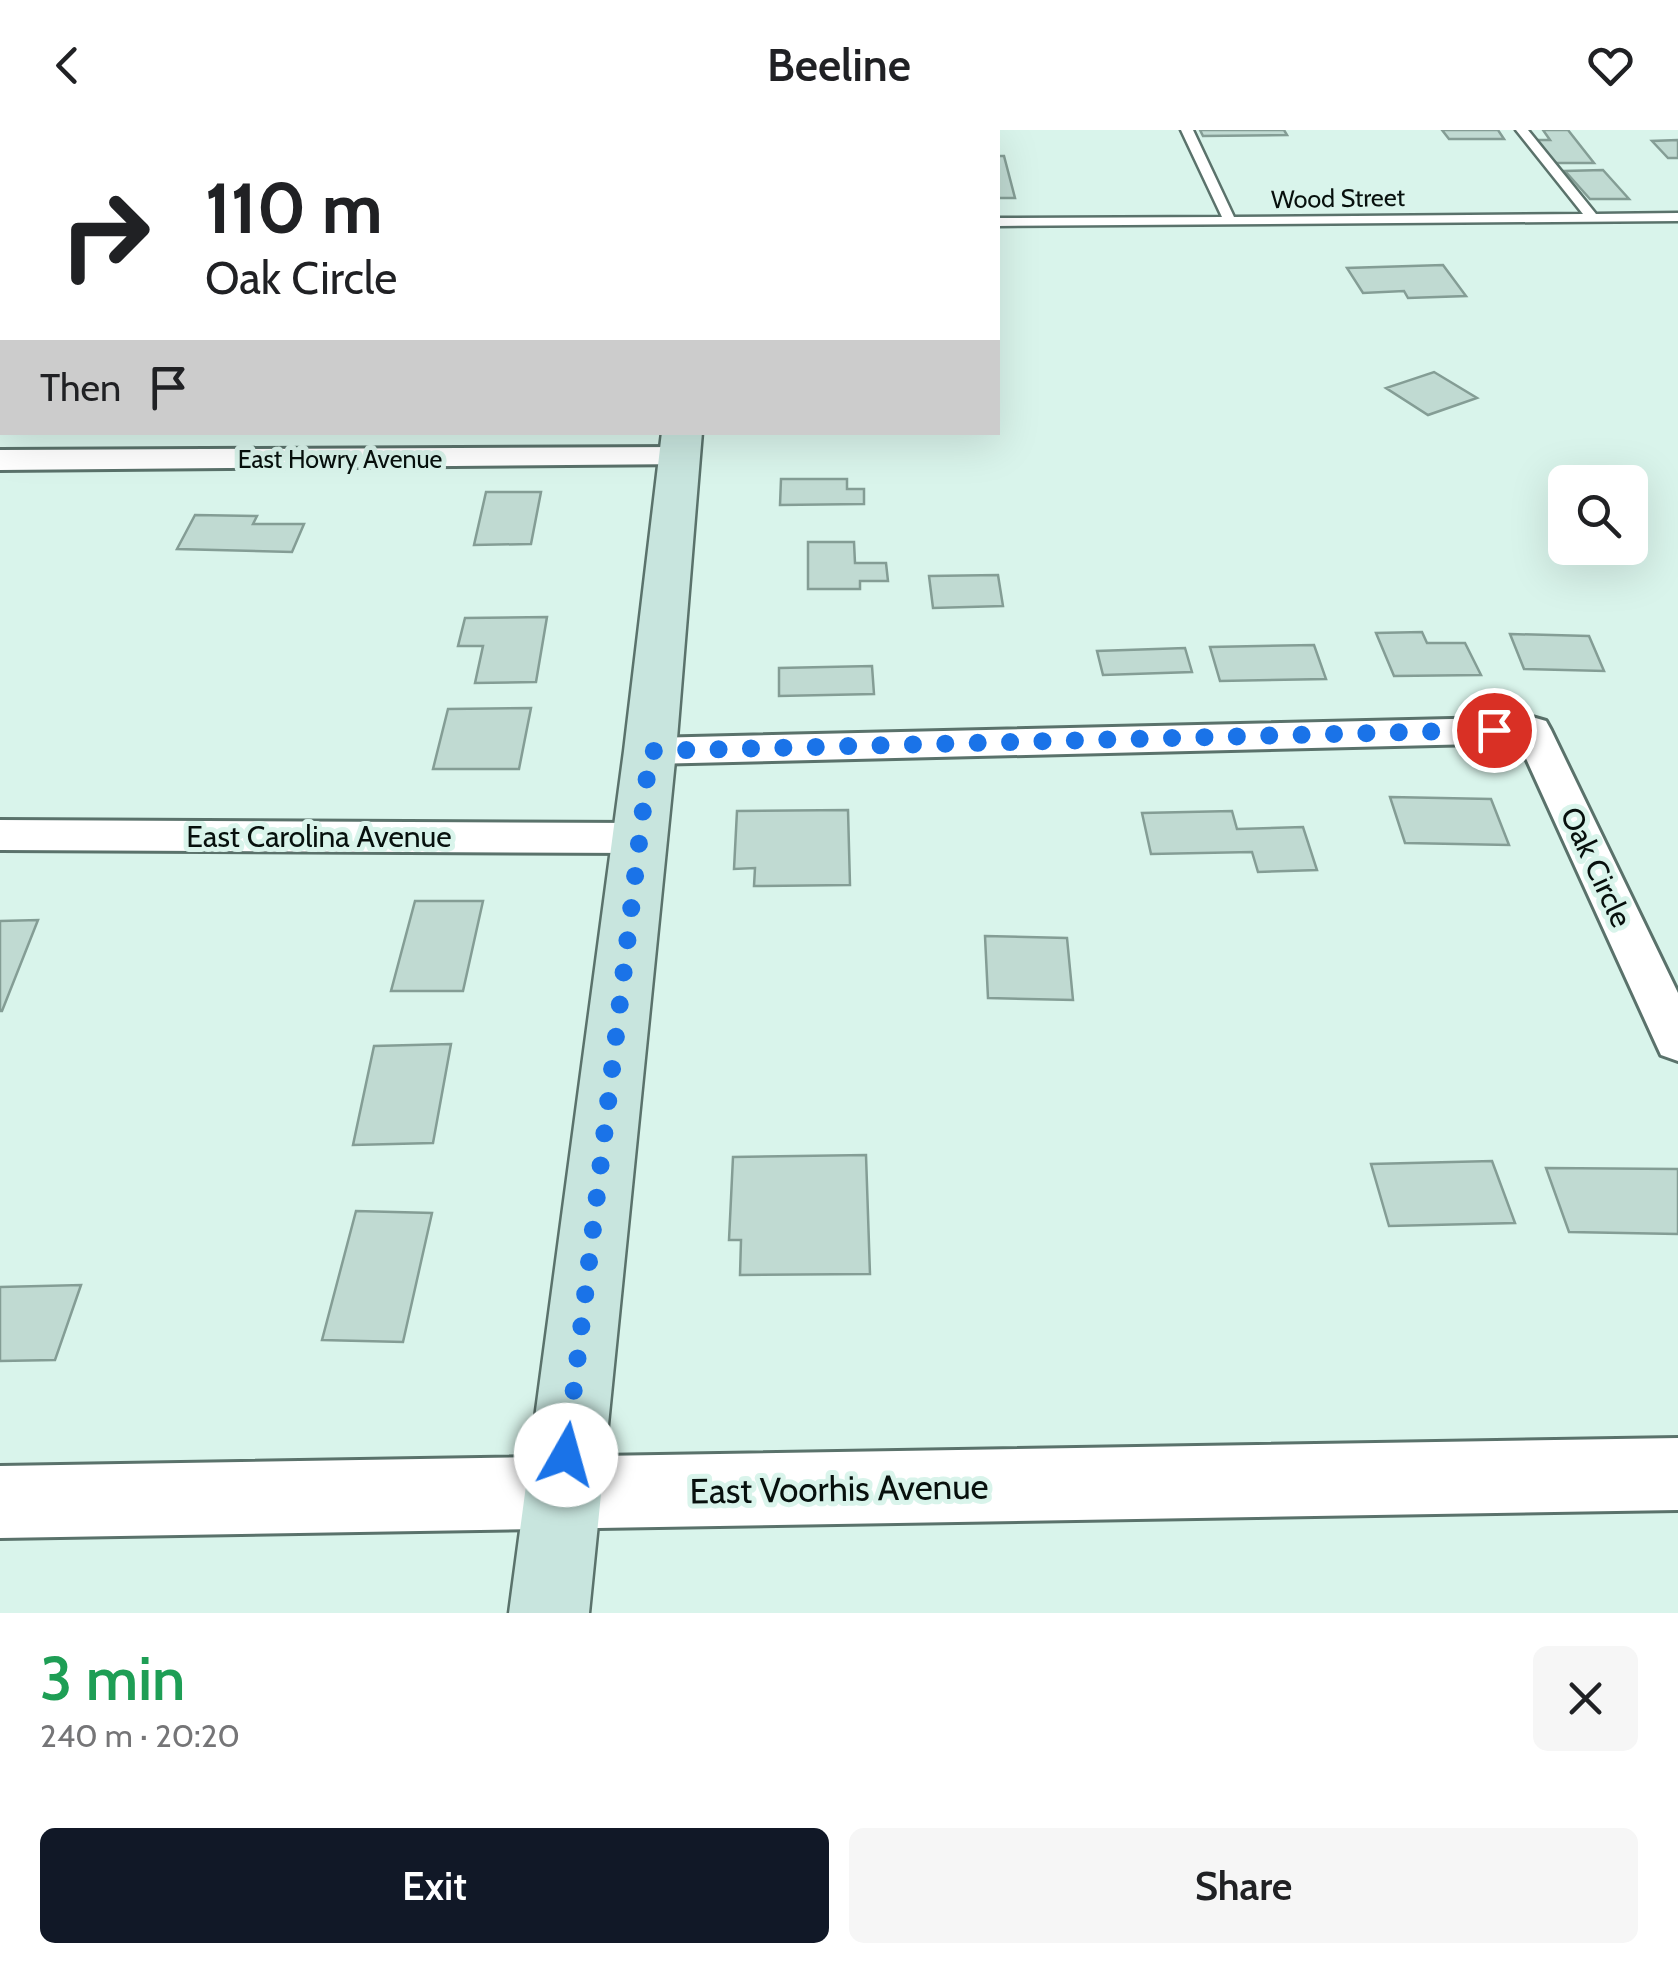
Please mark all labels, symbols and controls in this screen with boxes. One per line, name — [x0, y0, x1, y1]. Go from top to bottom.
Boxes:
icon: back — [40, 38, 95, 93]
text: Beeline — [767, 38, 911, 92]
icon: heart — [1583, 38, 1638, 93]
text: 110 m — [205, 165, 383, 251]
icon: right — [40, 170, 170, 300]
street label: Wood Street — [1271, 182, 1406, 214]
text: Oak Circle — [205, 251, 397, 305]
icon: arrive — [141, 360, 196, 415]
text: Then — [40, 364, 121, 411]
street label: East Howry Avenue — [238, 444, 443, 474]
map controls — [1548, 465, 1648, 565]
button: search — [1548, 465, 1648, 565]
pin — [1452, 688, 1537, 773]
icon: arrive — [1467, 703, 1522, 758]
street label: Oak Circle — [1553, 801, 1640, 933]
street label: East Carolina Avenue — [186, 818, 452, 855]
position arrow — [514, 1403, 618, 1507]
street label: East Voorhis Avenue — [689, 1464, 989, 1513]
text: 3 min — [40, 1642, 185, 1715]
button: close — [1533, 1646, 1638, 1751]
text: 240 m · 20:20 — [40, 1716, 240, 1755]
button: Exit — [40, 1828, 829, 1943]
button: Share — [849, 1828, 1638, 1943]

